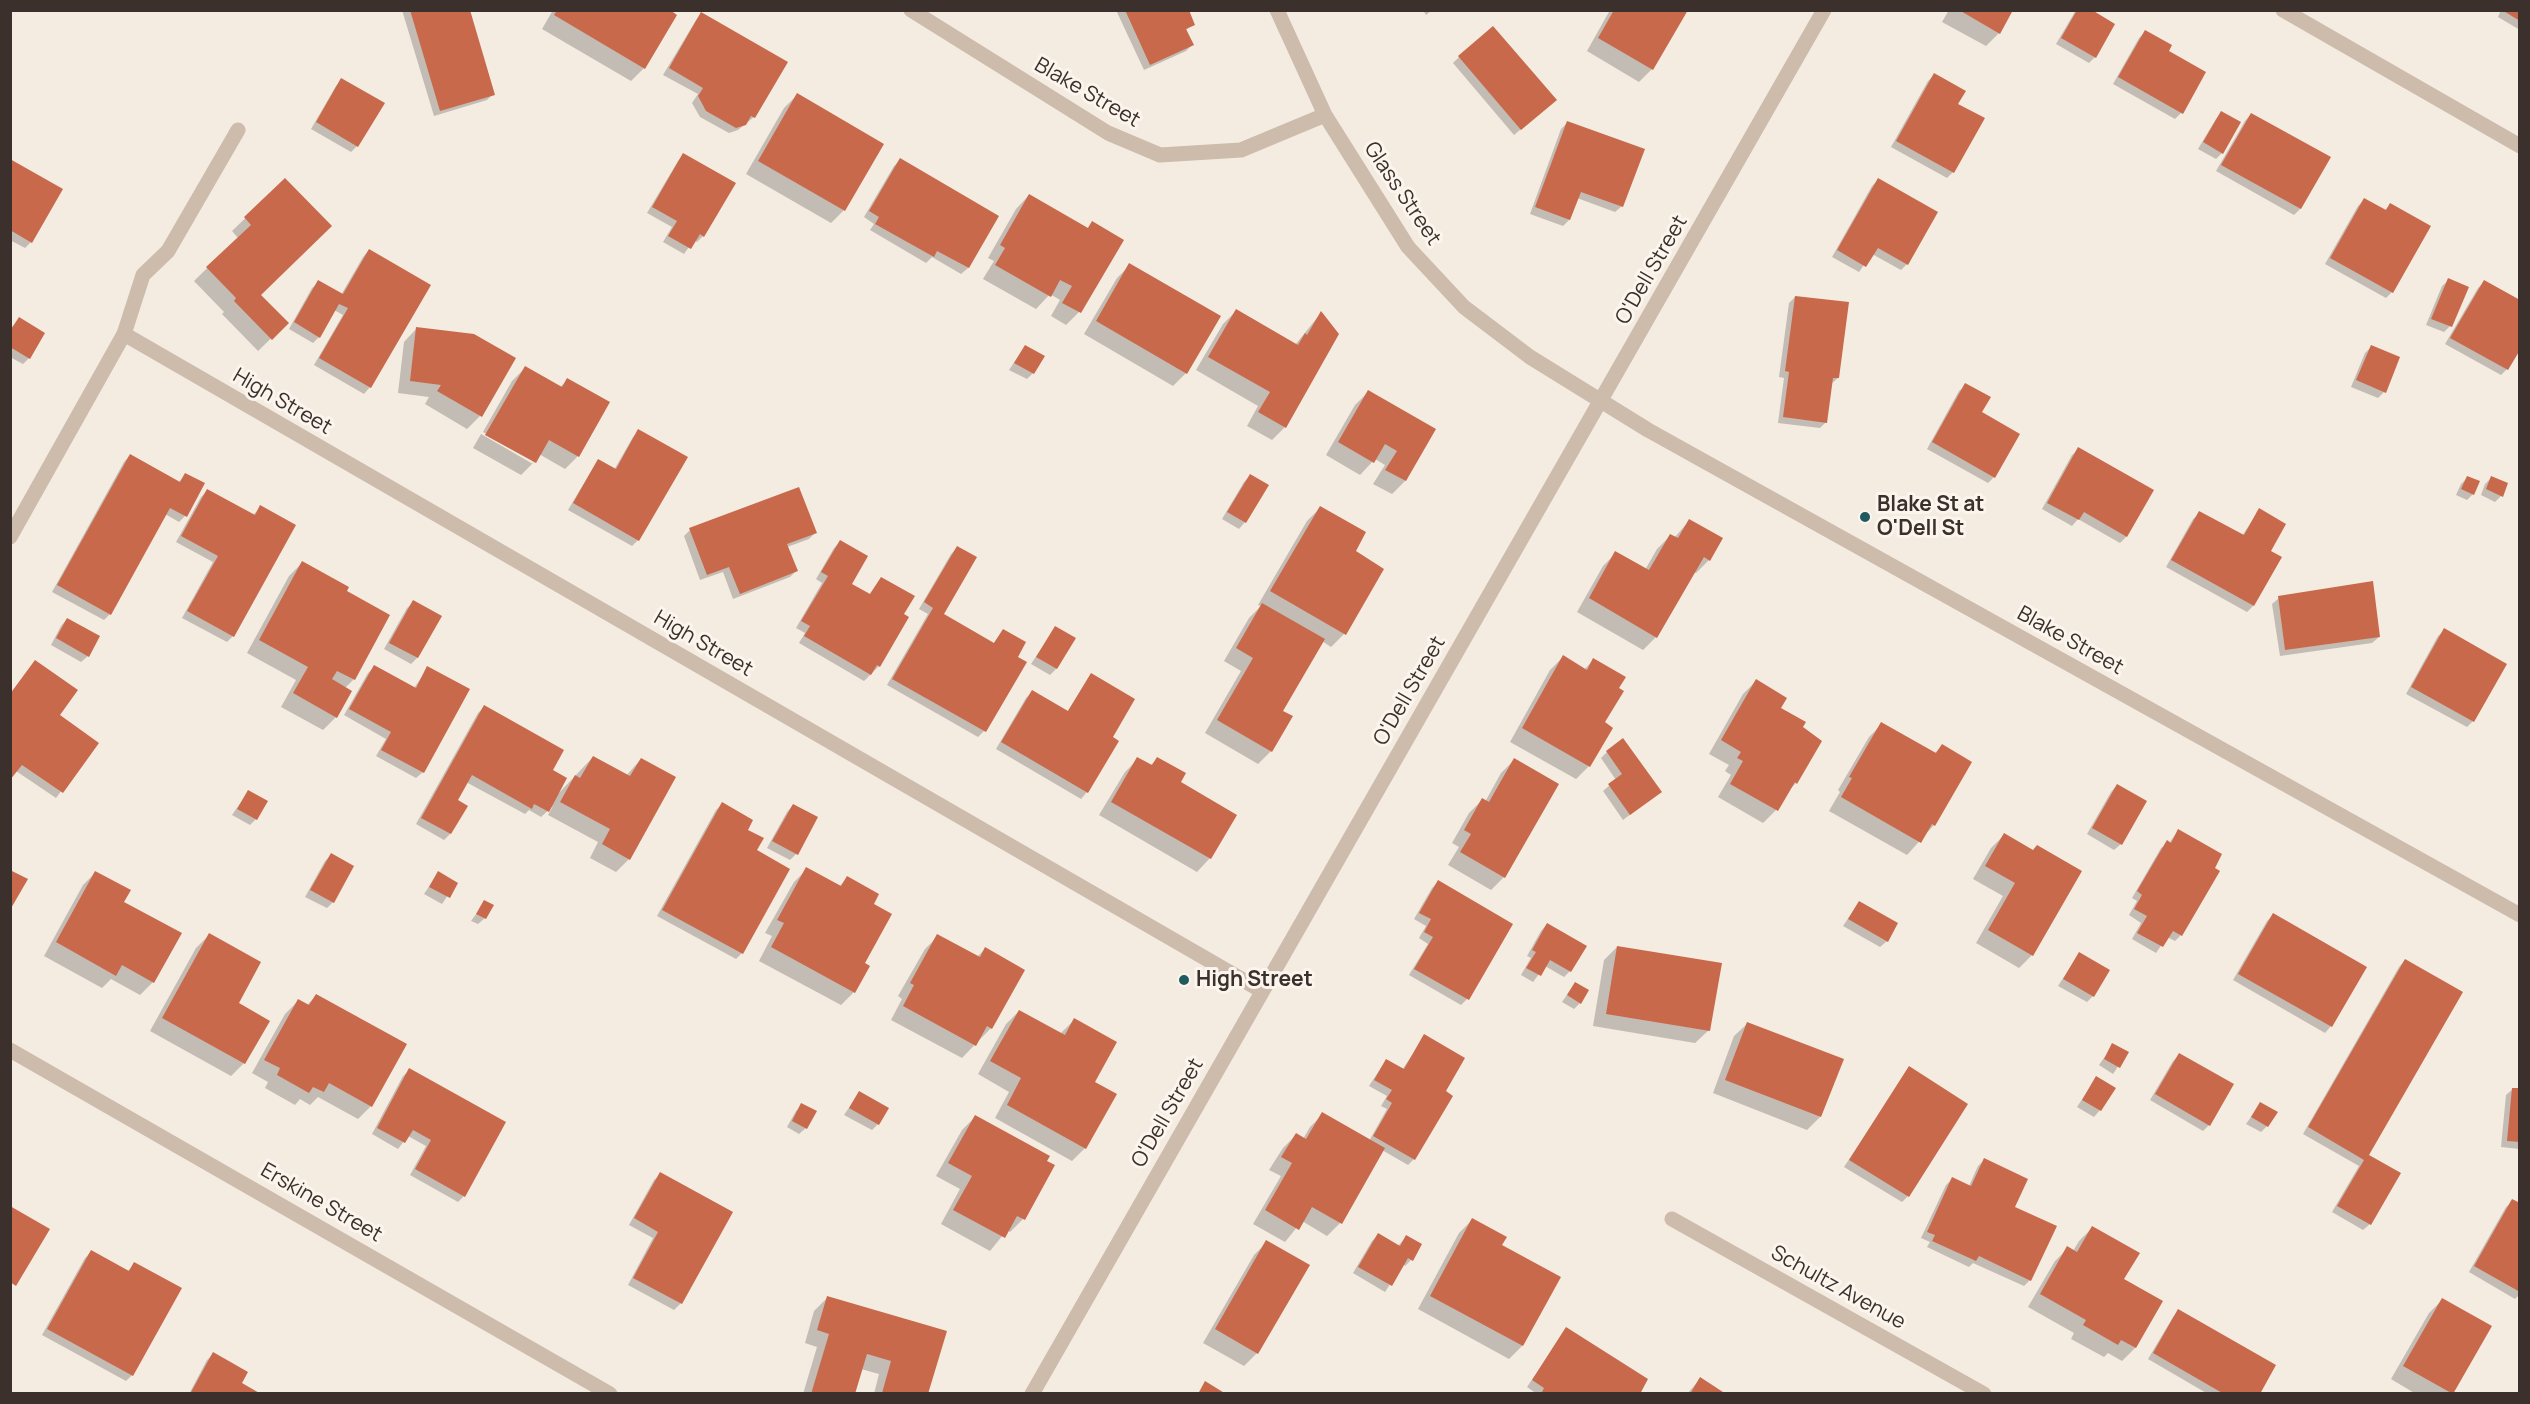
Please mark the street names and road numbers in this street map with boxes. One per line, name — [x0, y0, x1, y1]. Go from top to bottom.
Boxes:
street label: Blake Street — [1030, 53, 1144, 133]
street label: Glass Street — [1358, 138, 1446, 250]
street label: O'Dell Street — [1611, 211, 1693, 329]
street label: High Street — [228, 364, 336, 440]
street label: Blake Street — [2012, 601, 2128, 681]
street label: High Street — [649, 606, 757, 682]
street label: O'Dell Street — [1369, 632, 1451, 750]
street label: O'Dell Street — [1127, 1054, 1209, 1172]
street label: Erskine Street — [256, 1158, 386, 1248]
street label: Schultz Avenue — [1766, 1241, 1910, 1335]

